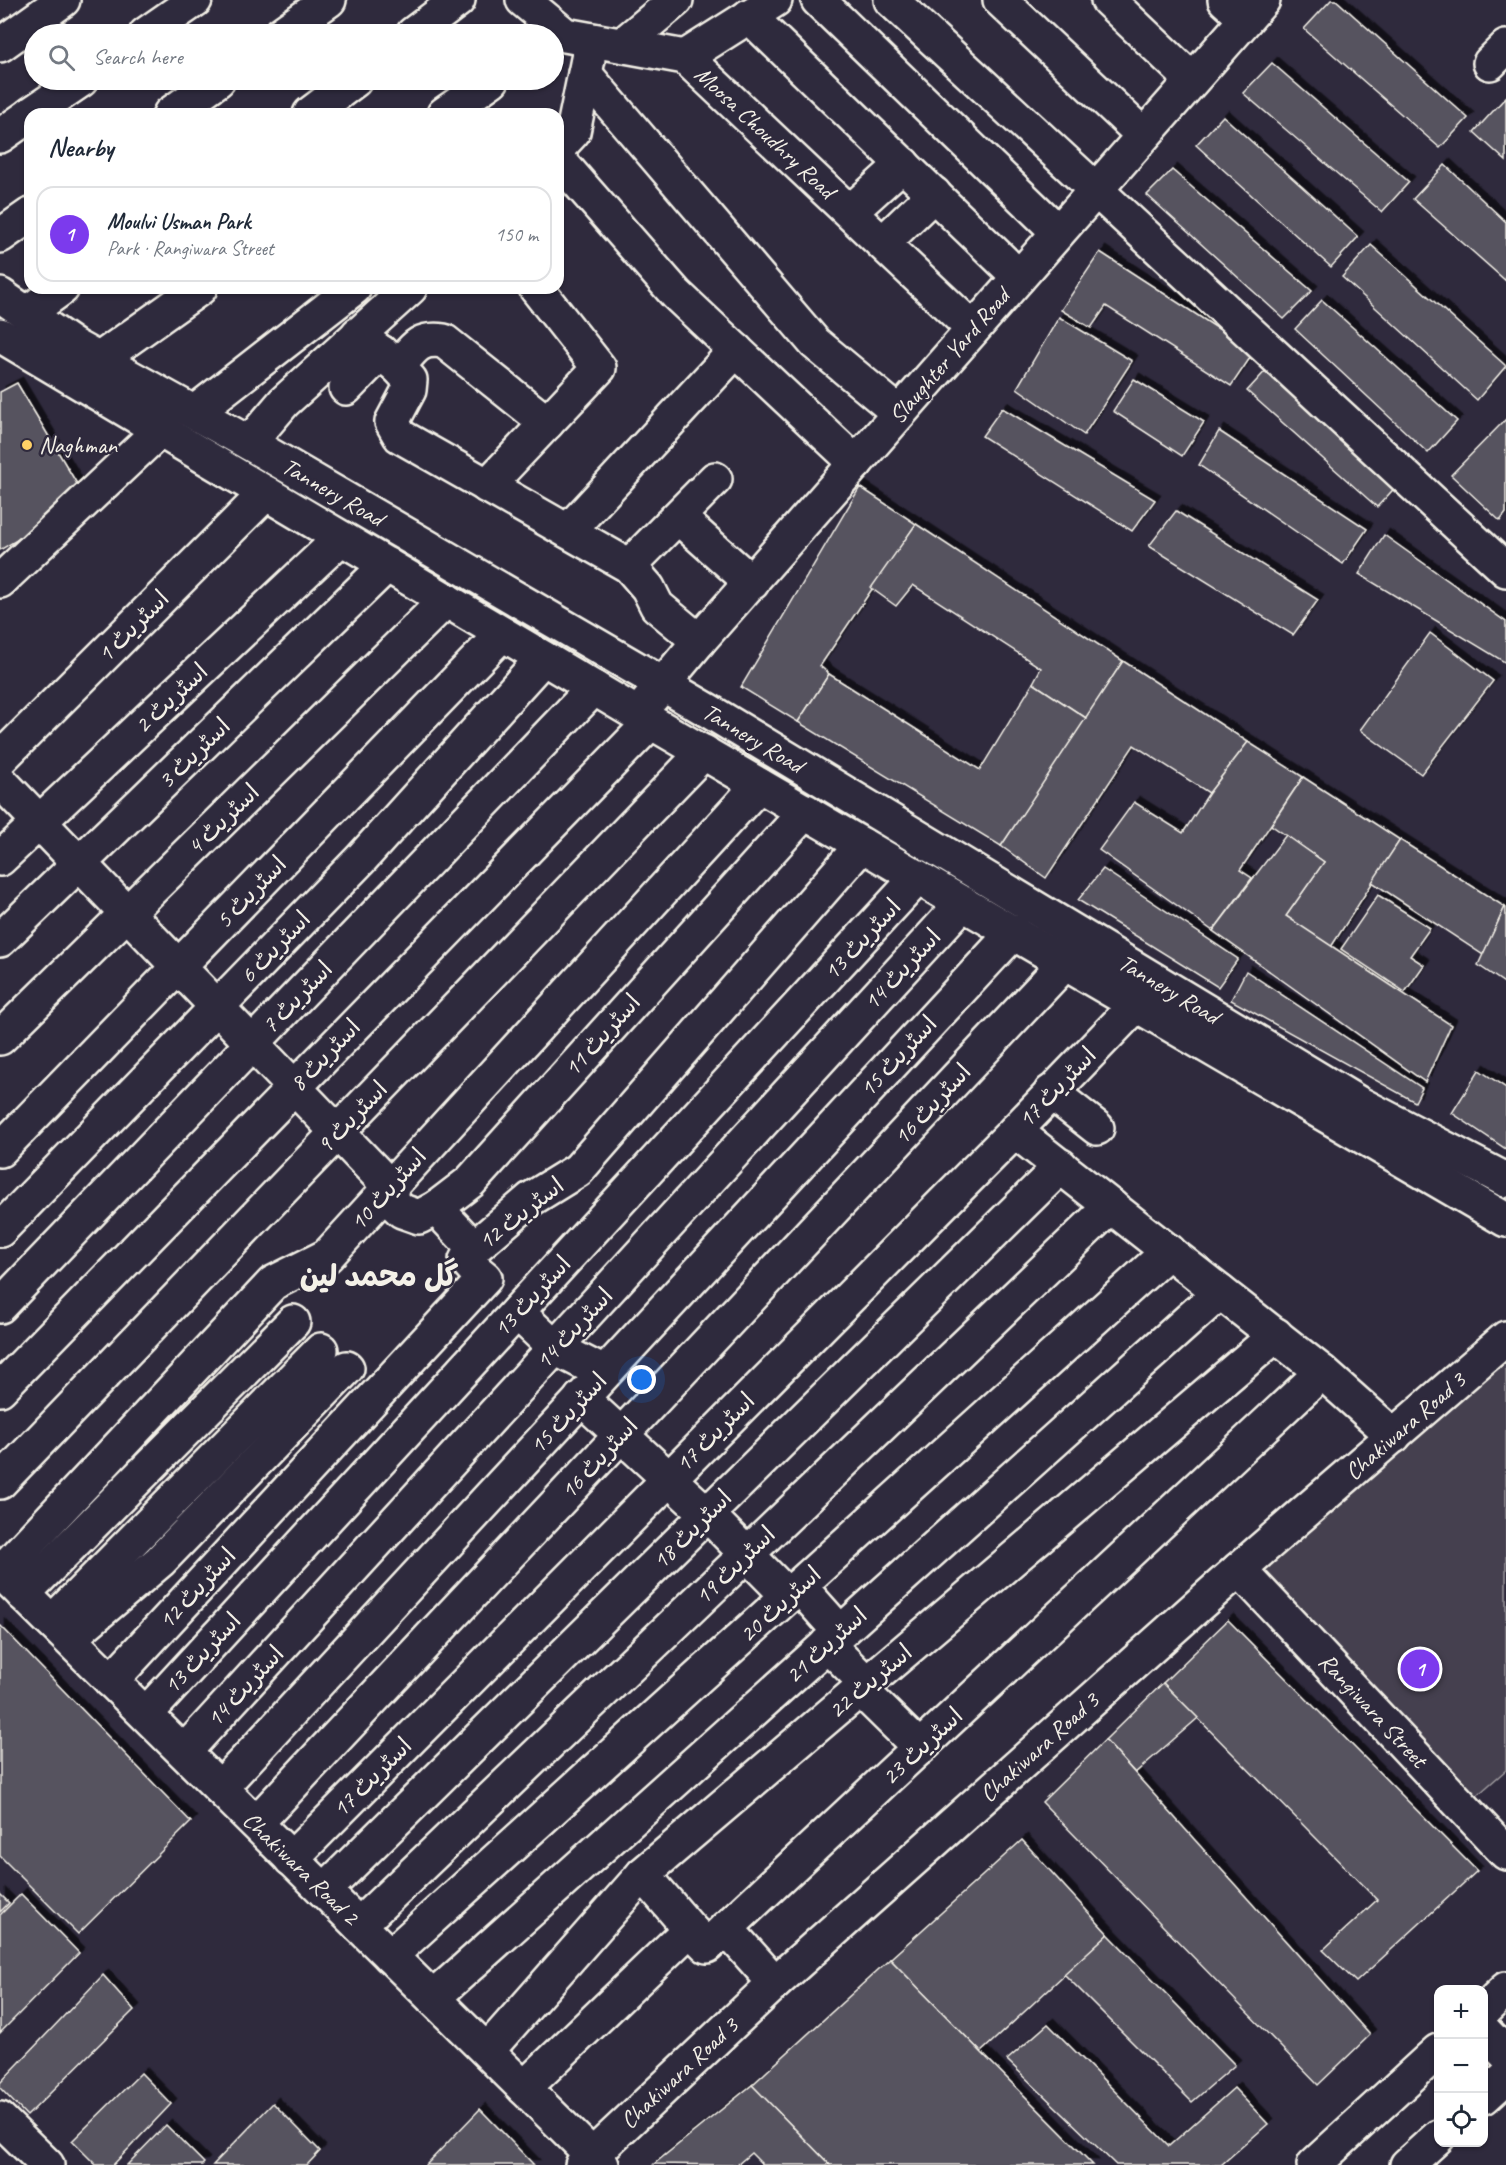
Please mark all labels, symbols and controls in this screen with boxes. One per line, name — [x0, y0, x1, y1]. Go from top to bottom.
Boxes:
search box — [24, 24, 564, 90]
icon: search — [45, 41, 78, 74]
text: Search here — [93, 43, 183, 71]
street label: Moosa Choudhry Road — [688, 59, 844, 207]
text: Nearby — [48, 131, 113, 164]
text: Moulvi Usman Park — [107, 208, 250, 236]
text: 1 — [65, 222, 74, 247]
text: 150 m — [495, 222, 538, 247]
text: Park · Rangiwara Street — [107, 236, 274, 261]
street label: Slaughter Yard Road — [882, 279, 1018, 430]
place label: Naghman — [39, 430, 118, 460]
marker: Naghman — [20, 438, 34, 452]
street label: Tannery Road — [277, 451, 392, 535]
street label: اسٹریٹ 1 — [91, 584, 175, 668]
street label: اسٹریٹ 2 — [128, 656, 214, 740]
street label: Tannery Road — [697, 696, 812, 782]
street label: اسٹریٹ 3 — [151, 711, 237, 795]
street label: اسٹریٹ 4 — [180, 777, 266, 861]
street label: اسٹریٹ 5 — [209, 849, 293, 935]
street label: اسٹریٹ 13 — [817, 892, 907, 986]
street label: اسٹریٹ 6 — [233, 904, 317, 990]
street label: اسٹریٹ 14 — [857, 922, 947, 1016]
street label: Tannery Road — [1113, 947, 1228, 1033]
street label: اسٹریٹ 7 — [255, 954, 339, 1040]
street label: اسٹریٹ 11 — [557, 988, 647, 1082]
street label: اسٹریٹ 15 — [853, 1009, 943, 1103]
street label: اسٹریٹ 8 — [283, 1012, 367, 1098]
street label: اسٹریٹ 17 — [1011, 1040, 1103, 1134]
street label: اسٹریٹ 16 — [887, 1057, 977, 1151]
street label: اسٹریٹ 9 — [310, 1074, 394, 1160]
street label: اسٹریٹ 10 — [343, 1142, 433, 1236]
street label: اسٹریٹ 12 — [472, 1170, 570, 1256]
street label: اسٹریٹ 13 — [487, 1249, 577, 1343]
district label: گل محمد لین — [300, 1257, 459, 1295]
street label: اسٹریٹ 14 — [529, 1281, 619, 1375]
street label: Chakiwara Road 3 — [1338, 1364, 1473, 1487]
your location — [627, 1365, 656, 1394]
street label: اسٹریٹ 15 — [523, 1366, 613, 1460]
street label: اسٹریٹ 17 — [669, 1386, 761, 1478]
street label: اسٹریٹ 16 — [554, 1411, 644, 1505]
street label: اسٹریٹ 18 — [646, 1483, 738, 1575]
street label: اسٹریٹ 19 — [688, 1519, 782, 1611]
street label: اسٹریٹ 12 — [152, 1541, 242, 1635]
street label: اسٹریٹ 20 — [733, 1559, 827, 1649]
street label: اسٹریٹ 21 — [779, 1600, 873, 1690]
street label: اسٹریٹ 13 — [157, 1606, 247, 1700]
street label: اسٹریٹ 22 — [822, 1637, 918, 1725]
street label: اسٹریٹ 14 — [200, 1639, 290, 1733]
street label: Rangiwara Street — [1312, 1646, 1435, 1775]
pin: 1 — [1400, 1646, 1440, 1692]
street label: Chakiwara Road 3 — [973, 1684, 1107, 1808]
street label: اسٹریٹ 23 — [875, 1701, 969, 1791]
street label: اسٹریٹ 17 — [326, 1731, 418, 1823]
street label: Chakiwara Road 2 — [237, 1805, 367, 1933]
map controls — [1434, 1985, 1488, 2147]
button: + — [1434, 1985, 1488, 2039]
street label: Chakiwara Road 3 — [614, 2009, 746, 2135]
button: − — [1434, 2039, 1488, 2093]
button: locate — [1434, 2093, 1488, 2147]

